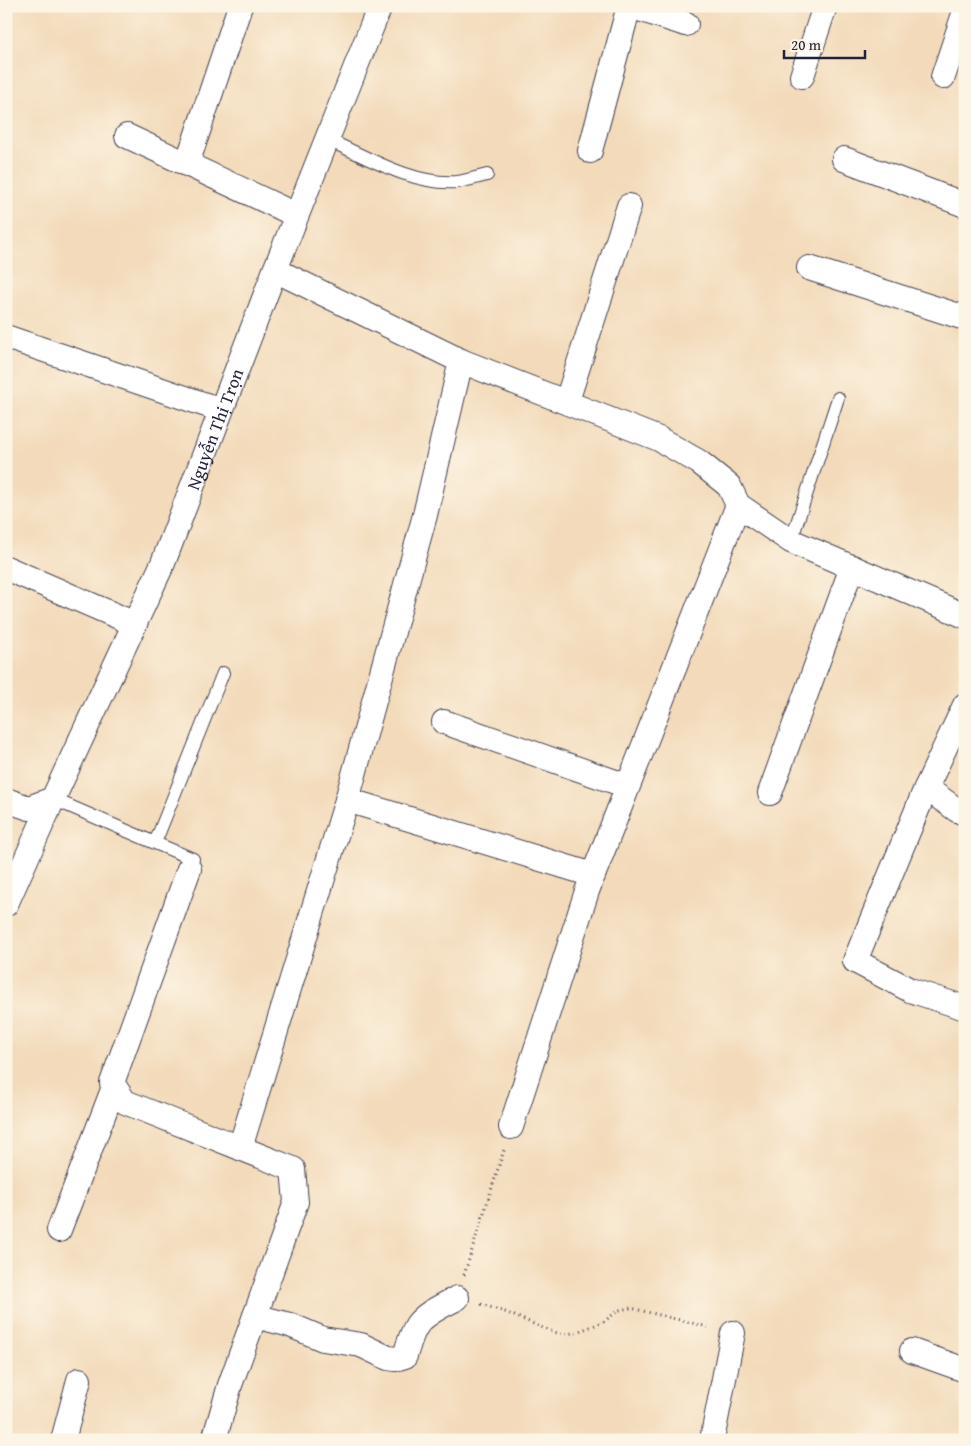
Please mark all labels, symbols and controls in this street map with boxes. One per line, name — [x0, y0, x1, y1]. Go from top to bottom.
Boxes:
scale bar — [784, 28, 865, 60]
text: 20 m — [791, 34, 822, 55]
street label: Nguyễn Thị Trọn — [179, 364, 250, 493]

